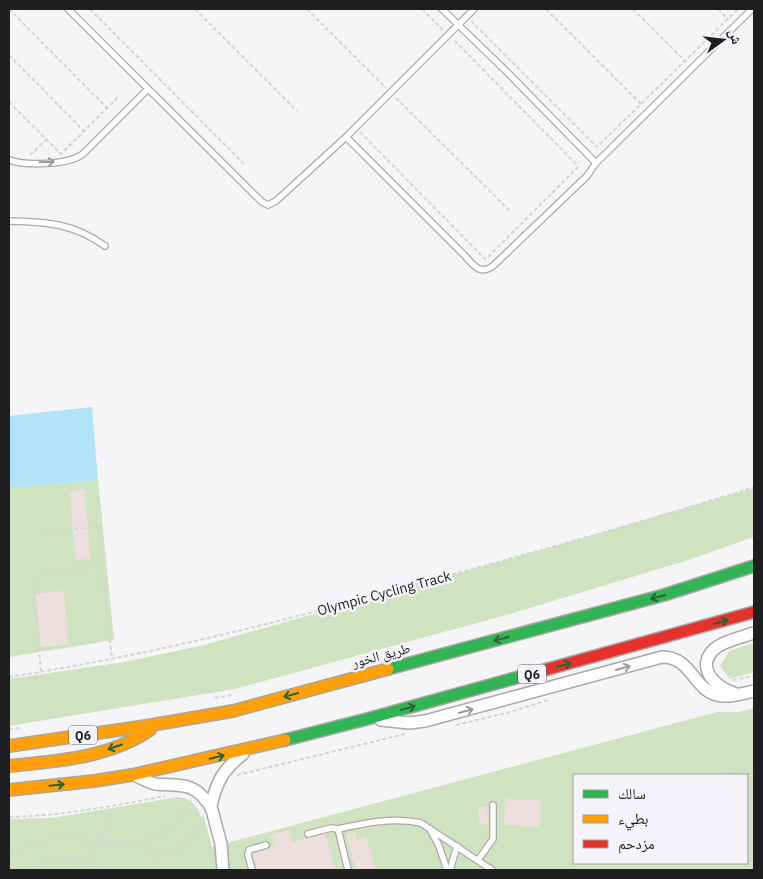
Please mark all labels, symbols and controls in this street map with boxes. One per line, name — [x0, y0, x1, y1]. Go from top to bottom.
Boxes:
north arrow — [698, 15, 748, 65]
text: ش — [725, 27, 746, 46]
one-way arrow — [38, 157, 55, 167]
street label: Olympic Cycling Track — [315, 566, 453, 620]
one-way arrow — [650, 592, 666, 602]
one-way arrow — [712, 616, 728, 626]
one-way arrow — [493, 634, 509, 644]
street label: طريق الخور — [349, 639, 412, 673]
one-way arrow — [556, 660, 572, 670]
one-way arrow — [615, 662, 631, 672]
road number: Q6 — [518, 664, 546, 684]
one-way arrow — [283, 691, 299, 700]
one-way arrow — [399, 703, 415, 712]
one-way arrow — [458, 705, 474, 715]
road number: Q6 — [69, 726, 97, 744]
one-way arrow — [108, 743, 123, 752]
one-way arrow — [209, 752, 225, 761]
legend — [573, 774, 748, 864]
one-way arrow — [49, 780, 65, 790]
text: سالك — [618, 784, 646, 803]
text: بطيء — [618, 809, 648, 831]
text: مزدحم — [618, 834, 655, 854]

